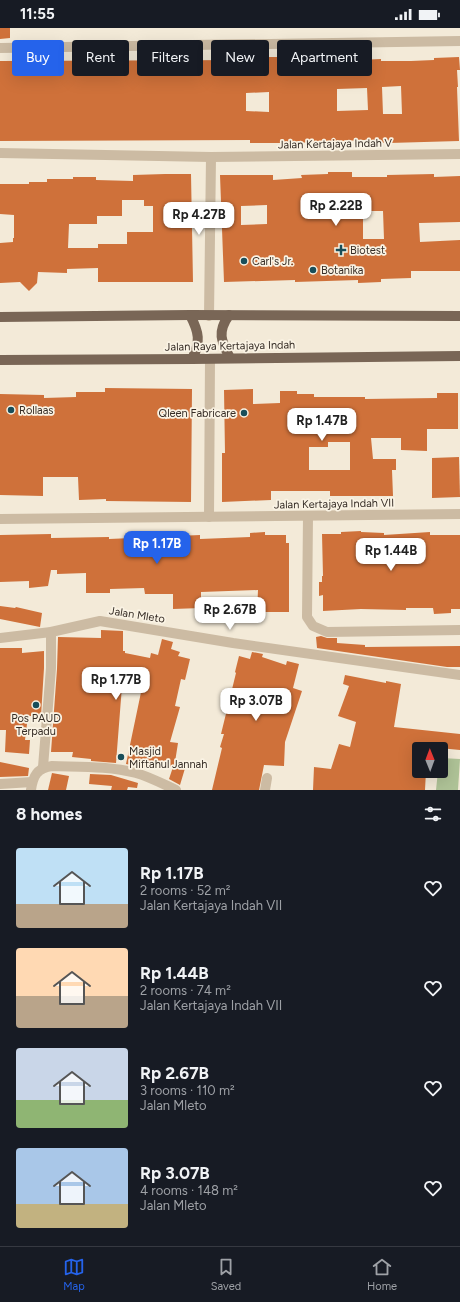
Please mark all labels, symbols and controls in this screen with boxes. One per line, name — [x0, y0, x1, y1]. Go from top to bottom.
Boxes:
text: 11:55 — [20, 5, 55, 23]
chip: Buy — [12, 40, 64, 76]
chip: Rent — [72, 40, 129, 76]
chip: Filters — [137, 40, 203, 76]
chip: New — [211, 40, 269, 76]
chip: Apartment — [277, 40, 372, 76]
street label: Jalan Kertajaya Indah V — [278, 136, 393, 151]
pin: Rp 2.22B — [295, 193, 377, 227]
text: Rp 2.22B — [309, 198, 363, 213]
pin: Rp 4.27B — [158, 202, 240, 236]
text: Rp 4.27B — [172, 207, 226, 222]
marker: Biotest — [335, 244, 347, 256]
place label: Biotest — [350, 244, 385, 257]
place label: Carl's Jr. — [252, 255, 293, 268]
marker: Carl's Jr. — [239, 256, 249, 266]
place label: Botanika — [321, 264, 363, 277]
marker: Botanika — [308, 265, 318, 275]
street label: Jalan Raya Kertajaya Indah — [165, 338, 295, 354]
place label: Rollaas — [19, 404, 53, 417]
marker: Rollaas — [6, 405, 16, 415]
place label: Qleen Fabricare — [159, 407, 236, 420]
marker: Qleen Fabricare — [239, 408, 249, 418]
pin: Rp 1.47B — [281, 408, 363, 442]
text: Rp 1.47B — [296, 413, 348, 428]
street label: Jalan Kertajaya Indah VII — [274, 496, 394, 512]
pin: Rp 1.17B — [116, 531, 198, 565]
text: Rp 1.17B — [133, 536, 181, 551]
pin: Rp 1.44B — [350, 538, 432, 572]
text: Rp 1.44B — [365, 543, 417, 558]
pin: Rp 2.67B — [189, 597, 271, 631]
text: Rp 2.67B — [204, 602, 256, 617]
street label: Jalan Mleto — [108, 604, 166, 626]
pin: Rp 1.77B — [75, 667, 157, 701]
text: Rp 1.77B — [91, 672, 141, 687]
pin: Rp 3.07B — [215, 688, 297, 722]
text: Rp 3.07B — [229, 693, 283, 708]
marker: Pos PAUD Terpadu — [31, 700, 41, 710]
place label: Pos PAUD Terpadu — [11, 712, 61, 738]
north arrow — [412, 742, 448, 778]
map controls — [412, 742, 448, 778]
place label: Masjid Miftahul Jannah — [129, 745, 207, 771]
marker: Masjid Miftahul Jannah — [116, 752, 126, 762]
icon: filters — [422, 803, 444, 825]
text: 8 homes — [16, 804, 82, 824]
text: Rp 1.17B — [140, 863, 204, 883]
icon: home — [48, 864, 96, 912]
icon: heart — [422, 877, 444, 899]
text: 2 rooms · 52 m² — [140, 883, 231, 898]
text: Jalan Kertajaya Indah VII — [140, 898, 282, 913]
text: Rp 1.44B — [140, 963, 209, 983]
icon: home — [48, 964, 96, 1012]
icon: heart — [422, 977, 444, 999]
text: 2 rooms · 74 m² — [140, 983, 231, 998]
text: Jalan Kertajaya Indah VII — [140, 998, 282, 1013]
text: Rp 2.67B — [140, 1063, 209, 1083]
icon: home — [48, 1064, 96, 1112]
icon: heart — [422, 1077, 444, 1099]
text: 3 rooms · 110 m² — [140, 1083, 235, 1098]
text: Jalan Mleto — [140, 1098, 207, 1113]
text: Rp 3.07B — [140, 1163, 210, 1183]
icon: home — [48, 1164, 96, 1212]
icon: heart — [422, 1177, 444, 1199]
text: 4 rooms · 148 m² — [140, 1183, 238, 1198]
text: Jalan Mleto — [140, 1198, 207, 1213]
tab: Map — [63, 1256, 85, 1293]
tab: Saved — [211, 1256, 241, 1293]
tab: Home — [367, 1256, 397, 1293]

